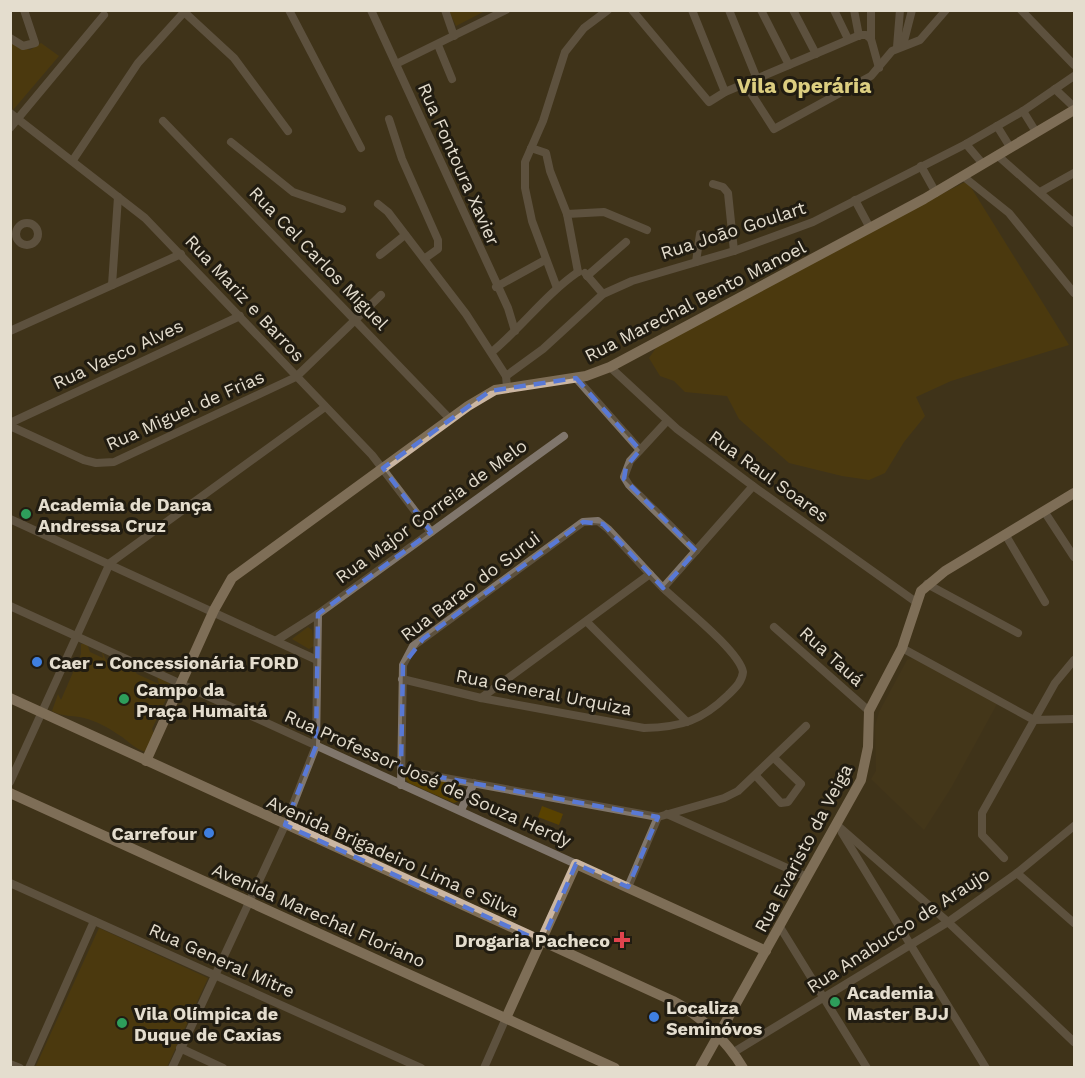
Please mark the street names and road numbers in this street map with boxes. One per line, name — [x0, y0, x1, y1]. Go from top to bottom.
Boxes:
street label: Rua Fontoura Xavier — [414, 80, 504, 248]
street label: Rua Cel Carlos Miguel — [245, 182, 393, 334]
street label: Rua Joāo Goulart — [658, 196, 809, 263]
street label: Rua Mariz e Barros — [181, 230, 309, 366]
street label: Rua Marechal Bento Manoel — [581, 236, 809, 366]
street label: Rua Vasco Alves — [50, 315, 186, 393]
street label: Rua Miguel de Frias — [103, 366, 267, 454]
street label: Rua Raul Soares — [705, 426, 833, 526]
street label: Rua Major Correia de Melo — [331, 435, 531, 587]
street label: Rua Barao do Surui — [396, 527, 544, 645]
street label: Rua Tauá — [796, 622, 868, 690]
street label: Rua General Urquiza — [454, 665, 634, 719]
street label: Rua Professor José de Souza Herdy — [281, 705, 575, 851]
street label: Rua Evaristo da Veiga — [750, 760, 856, 936]
street label: Avenida Brigadeiro Lima e Silva — [264, 791, 522, 921]
street label: Avenida Marechal Floriano — [209, 858, 429, 972]
street label: Rua Anabucco de Araujo — [803, 863, 993, 997]
street label: Rua General Mitre — [146, 918, 298, 1002]

